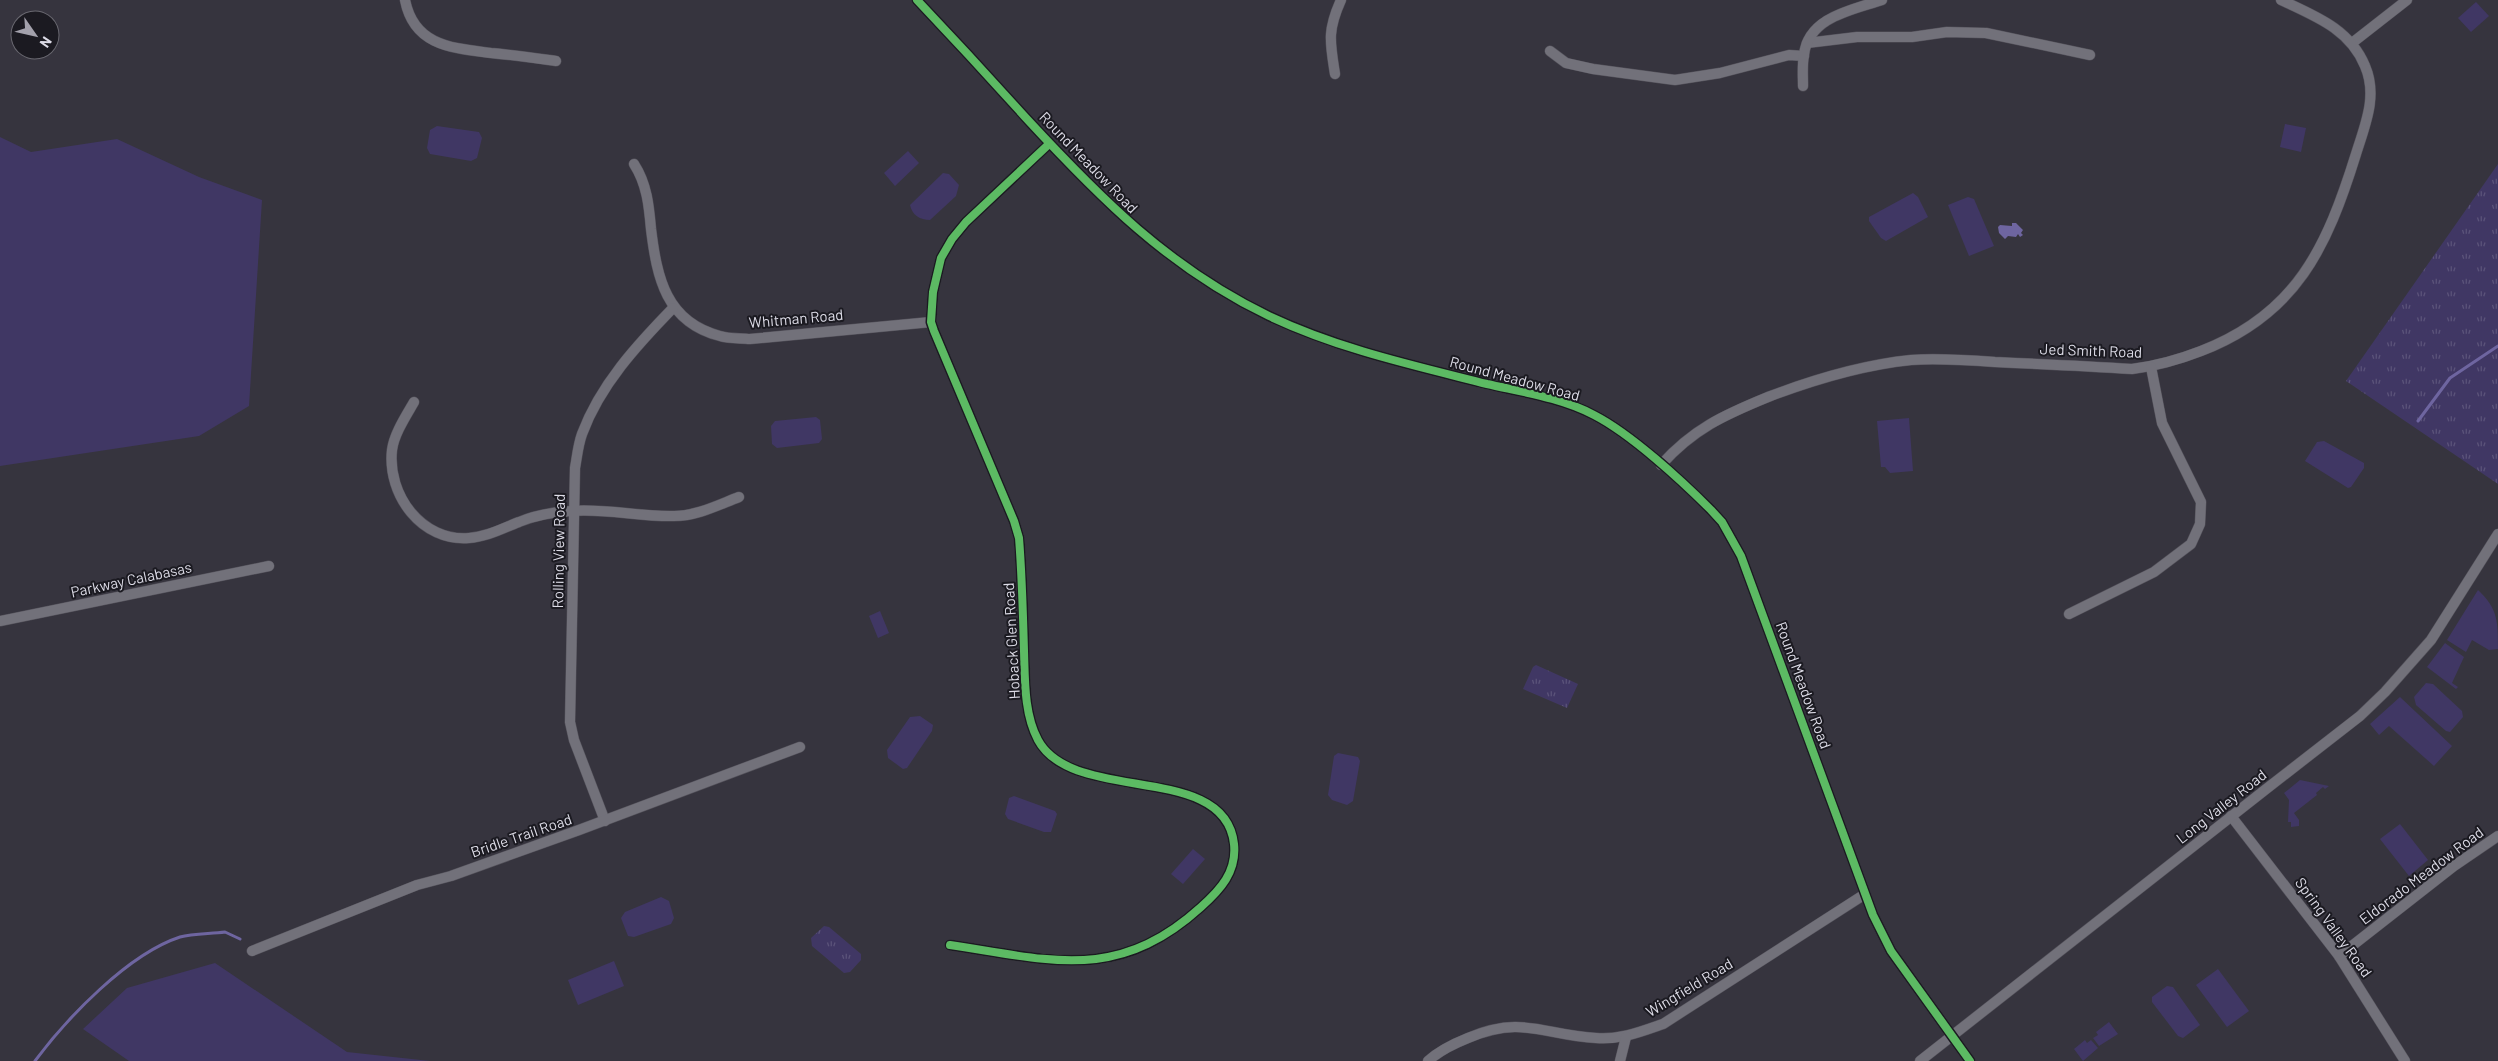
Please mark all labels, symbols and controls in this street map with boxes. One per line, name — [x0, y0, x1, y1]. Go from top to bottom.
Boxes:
north arrow — [10, 10, 60, 60]
text: N — [37, 34, 56, 51]
street label: Round Meadow Road — [1036, 108, 1142, 216]
street label: Whitman Road — [748, 305, 844, 331]
street label: Jed Smith Road — [2039, 339, 2143, 361]
street label: Round Meadow Road — [1448, 352, 1582, 404]
street label: Rolling View Road — [548, 494, 568, 608]
street label: Parkway Calabasas — [69, 557, 193, 601]
street label: Hoback Glen Road — [999, 582, 1023, 700]
street label: Round Meadow Road — [1773, 619, 1835, 751]
street label: Long Valley Road — [2172, 765, 2270, 847]
street label: Bridle Trail Road — [468, 809, 574, 861]
street label: Eldorado Meadow Road — [2355, 822, 2487, 928]
street label: Spring Valley Road — [2292, 874, 2376, 980]
street label: Wingfield Road — [1642, 954, 1736, 1020]

